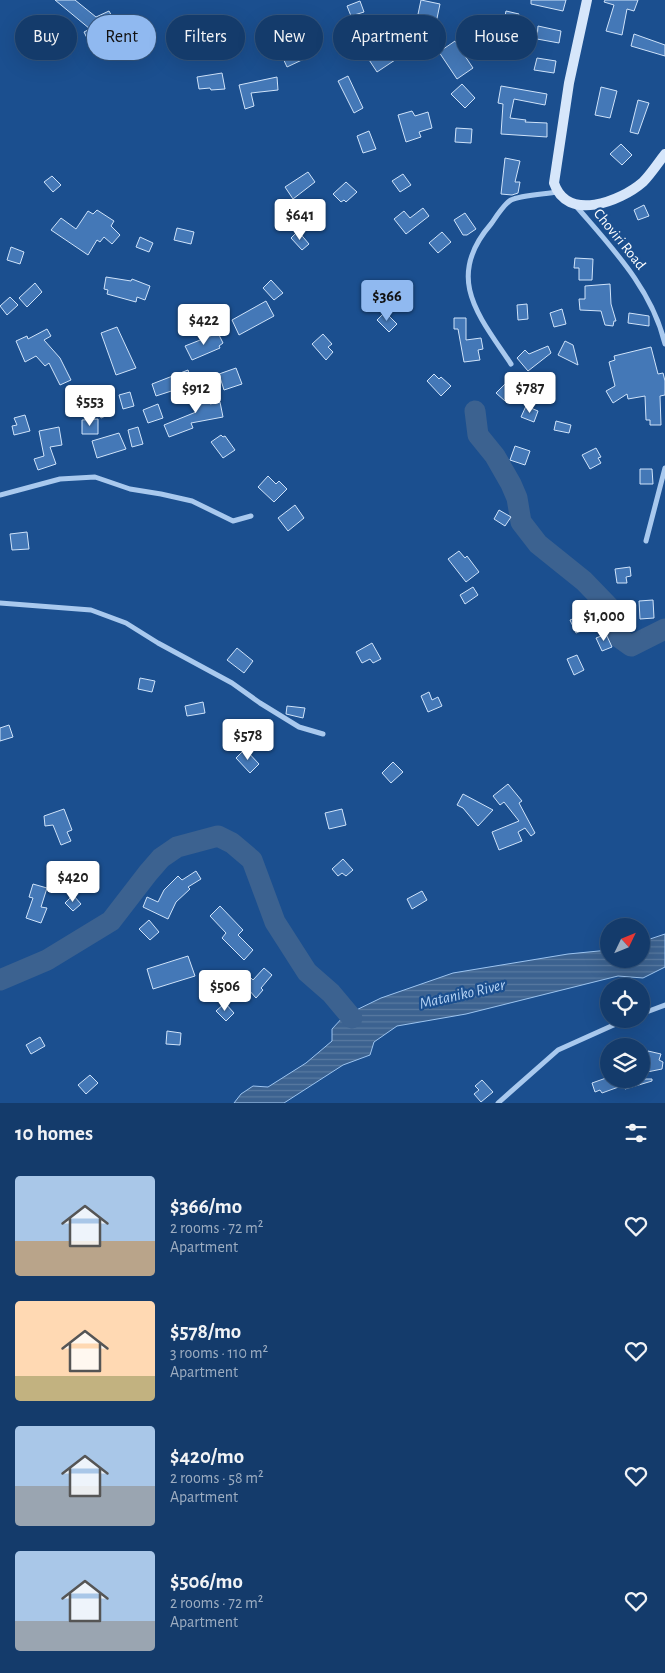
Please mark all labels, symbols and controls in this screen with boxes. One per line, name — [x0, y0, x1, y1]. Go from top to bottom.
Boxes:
chip: Buy — [15, 15, 77, 60]
chip: Rent — [87, 15, 156, 60]
chip: Filters — [166, 15, 245, 60]
chip: New — [255, 15, 323, 60]
chip: Apartment — [333, 15, 446, 60]
chip: House — [456, 15, 537, 60]
pin: $641 — [270, 198, 330, 241]
street label: Choviri Road — [591, 206, 649, 273]
text: $641 — [286, 207, 314, 223]
pin: $366 — [357, 280, 417, 322]
text: $366 — [372, 288, 402, 304]
pin: $422 — [174, 304, 234, 346]
text: $422 — [189, 312, 219, 328]
pin: $912 — [166, 372, 226, 414]
pin: $787 — [500, 372, 560, 414]
text: $912 — [182, 380, 210, 396]
text: $787 — [516, 380, 544, 396]
pin: $553 — [60, 384, 120, 427]
text: $553 — [76, 393, 104, 409]
pin: $1,000 — [563, 600, 645, 642]
text: $1,000 — [583, 608, 625, 624]
pin: $578 — [218, 718, 278, 761]
text: $578 — [234, 727, 262, 743]
pin: $420 — [43, 860, 103, 903]
text: $420 — [57, 869, 89, 885]
north arrow — [600, 918, 650, 968]
map controls — [600, 918, 650, 1088]
pin: $506 — [195, 970, 255, 1012]
water label: Mataniko River — [418, 976, 507, 1012]
text: $506 — [210, 978, 240, 994]
button: locate — [600, 978, 650, 1028]
button: layers — [600, 1038, 650, 1088]
icon: filters — [622, 1119, 650, 1147]
text: 10 homes — [15, 1123, 93, 1144]
icon: home — [55, 1196, 115, 1256]
text: $366/mo — [170, 1196, 242, 1217]
icon: heart — [622, 1212, 650, 1240]
text: 2 rooms · 72 m² — [170, 1220, 263, 1236]
text: Apartment — [170, 1239, 238, 1255]
icon: home — [55, 1321, 115, 1381]
text: $578/mo — [170, 1321, 241, 1342]
icon: heart — [622, 1337, 650, 1365]
text: 3 rooms · 110 m² — [170, 1345, 268, 1361]
text: Apartment — [170, 1364, 238, 1380]
icon: home — [55, 1446, 115, 1506]
text: $420/mo — [170, 1446, 244, 1467]
icon: heart — [622, 1462, 650, 1490]
text: 2 rooms · 58 m² — [170, 1470, 264, 1486]
text: Apartment — [170, 1489, 238, 1505]
icon: home — [55, 1571, 115, 1631]
text: $506/mo — [170, 1571, 243, 1592]
icon: heart — [622, 1587, 650, 1615]
text: 2 rooms · 72 m² — [170, 1595, 263, 1611]
text: Apartment — [170, 1614, 238, 1630]

